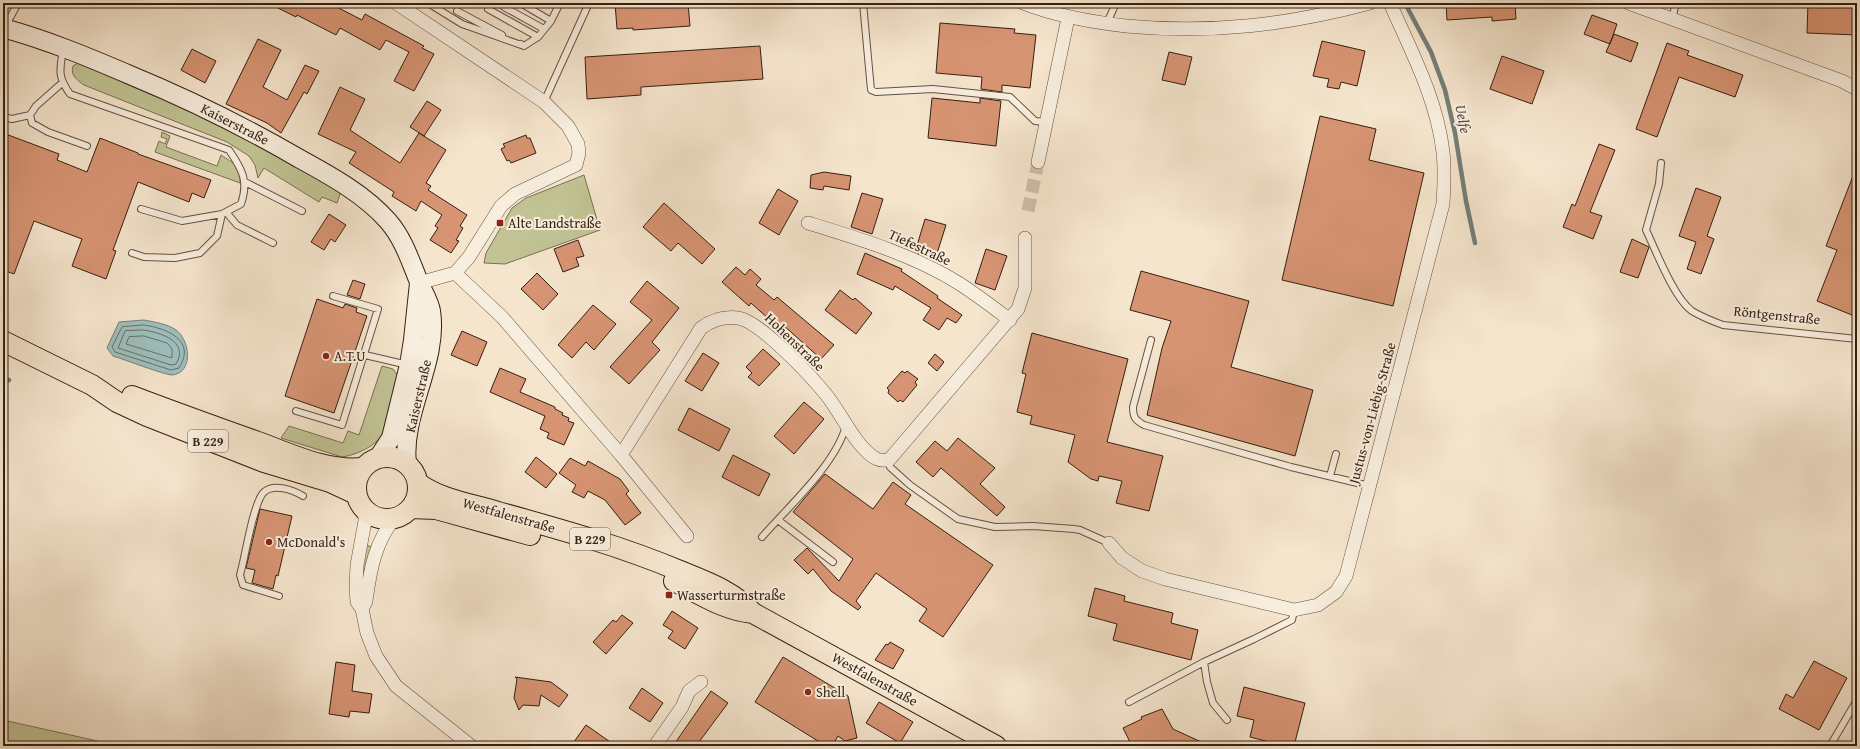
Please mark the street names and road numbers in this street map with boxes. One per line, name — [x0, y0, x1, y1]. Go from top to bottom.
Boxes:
street label: Kaiserstraße — [197, 98, 273, 150]
street label: Tiefestraße — [885, 224, 955, 270]
street label: Röntgenstraße — [1733, 301, 1822, 330]
street label: Hohenstraße — [761, 308, 830, 376]
street label: Justus-von-Liebig-Straße — [1343, 339, 1401, 488]
street label: Kaiserstraße — [400, 357, 436, 434]
road number: B 229 — [188, 430, 228, 452]
street label: Westfalenstraße — [460, 492, 558, 538]
road number: B 229 — [570, 528, 610, 550]
street label: Westfalenstraße — [828, 647, 922, 711]

